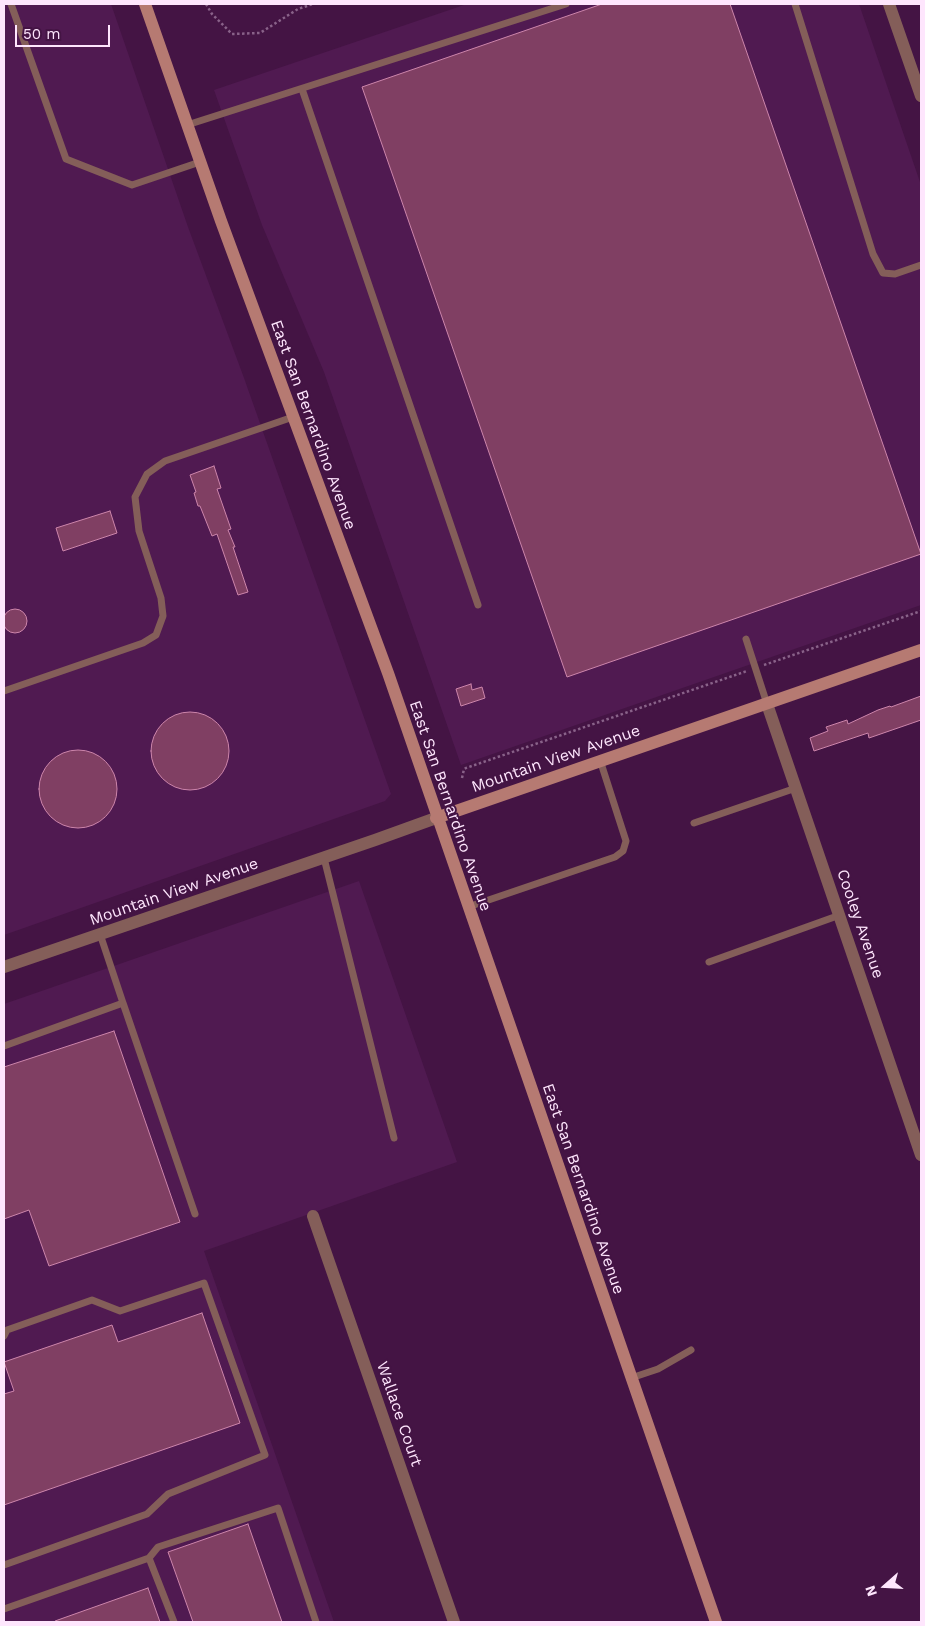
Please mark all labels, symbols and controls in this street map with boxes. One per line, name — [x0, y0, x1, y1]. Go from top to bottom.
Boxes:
scale bar — [18, 15, 112, 47]
text: 50 m — [23, 25, 60, 43]
street label: East San Bernardino Avenue — [266, 318, 360, 532]
street label: East San Bernardino Avenue — [405, 698, 495, 914]
street label: Mountain View Avenue — [469, 721, 643, 797]
street label: Mountain View Avenue — [87, 854, 261, 930]
street label: Cooley Avenue — [832, 867, 888, 981]
street label: East San Bernardino Avenue — [538, 1081, 628, 1297]
street label: Wallace Court — [372, 1359, 426, 1469]
north arrow — [860, 1561, 910, 1611]
text: N — [862, 1583, 880, 1598]

